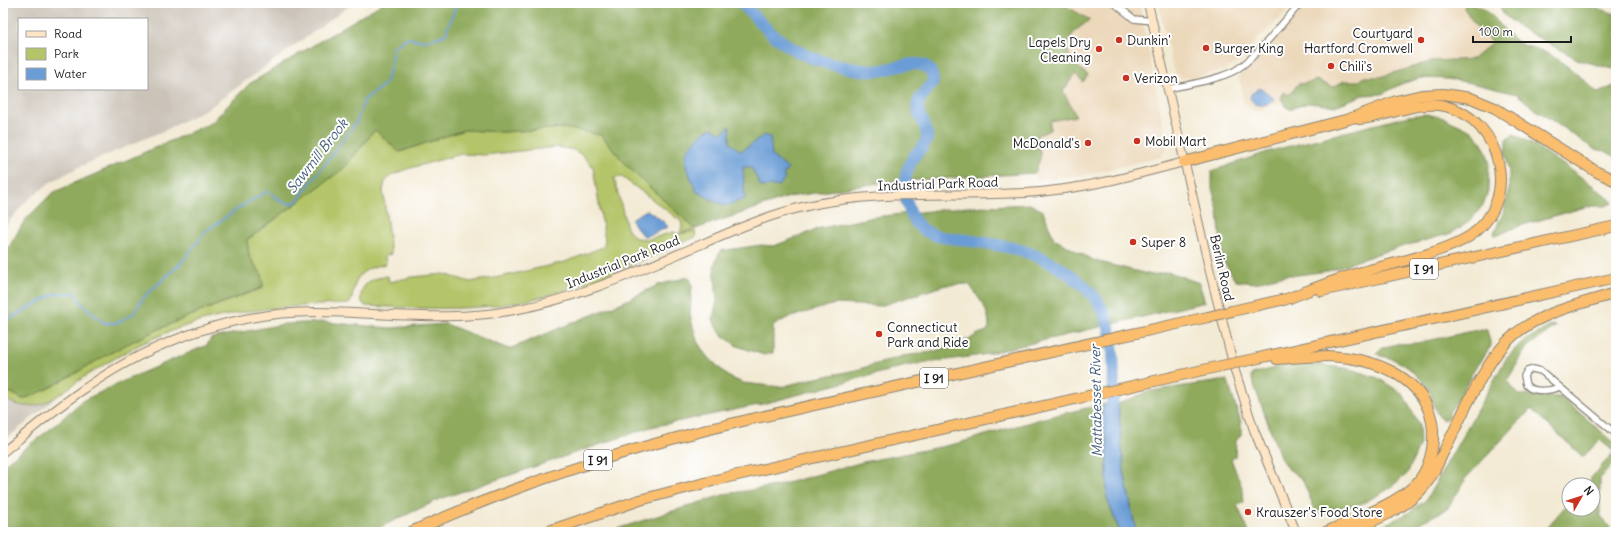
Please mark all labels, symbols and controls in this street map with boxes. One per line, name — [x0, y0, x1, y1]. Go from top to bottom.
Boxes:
legend — [18, 18, 148, 90]
scale bar — [1473, 18, 1571, 44]
text: 100 m — [1479, 24, 1513, 39]
place label: Courtyard Hartford Cromwell — [1304, 25, 1413, 57]
text: Road — [54, 26, 82, 41]
place label: Dunkin' — [1127, 32, 1171, 49]
place label: Lapels Dry Cleaning — [1028, 34, 1091, 66]
marker: Dunkin' — [1114, 35, 1124, 45]
marker: Courtyard Hartford Cromwell — [1416, 35, 1426, 45]
place label: Burger King — [1214, 40, 1284, 57]
marker: Burger King — [1201, 43, 1211, 53]
marker: Lapels Dry Cleaning — [1094, 44, 1104, 54]
text: Park — [54, 46, 79, 61]
place label: Chili's — [1339, 58, 1372, 75]
marker: Chili's — [1326, 61, 1336, 71]
text: Water — [54, 66, 87, 81]
place label: Verizon — [1134, 70, 1178, 87]
marker: Verizon — [1121, 73, 1131, 83]
water label: Sawmill Brook — [282, 115, 352, 197]
place label: Mobil Mart — [1145, 133, 1207, 150]
place label: McDonald's — [1013, 135, 1080, 152]
marker: Mobil Mart — [1132, 136, 1142, 146]
marker: McDonald's — [1083, 138, 1093, 148]
street label: Industrial Park Road — [877, 173, 999, 195]
street label: Industrial Park Road — [564, 231, 682, 292]
street label: Berlin Road — [1206, 233, 1238, 303]
place label: Super 8 — [1141, 234, 1186, 251]
marker: Super 8 — [1128, 237, 1138, 247]
road number: I 91 — [1410, 259, 1438, 279]
place label: Connecticut Park and Ride — [887, 319, 968, 351]
marker: Connecticut Park and Ride — [874, 329, 884, 339]
water label: Mattabesset River — [1086, 342, 1106, 457]
road number: I 91 — [920, 368, 948, 388]
road number: I 91 — [584, 450, 612, 470]
north arrow — [1561, 477, 1601, 517]
text: N — [1581, 483, 1597, 498]
place label: Krauszer's Food Store — [1256, 504, 1383, 521]
marker: Krauszer's Food Store — [1243, 507, 1253, 517]

